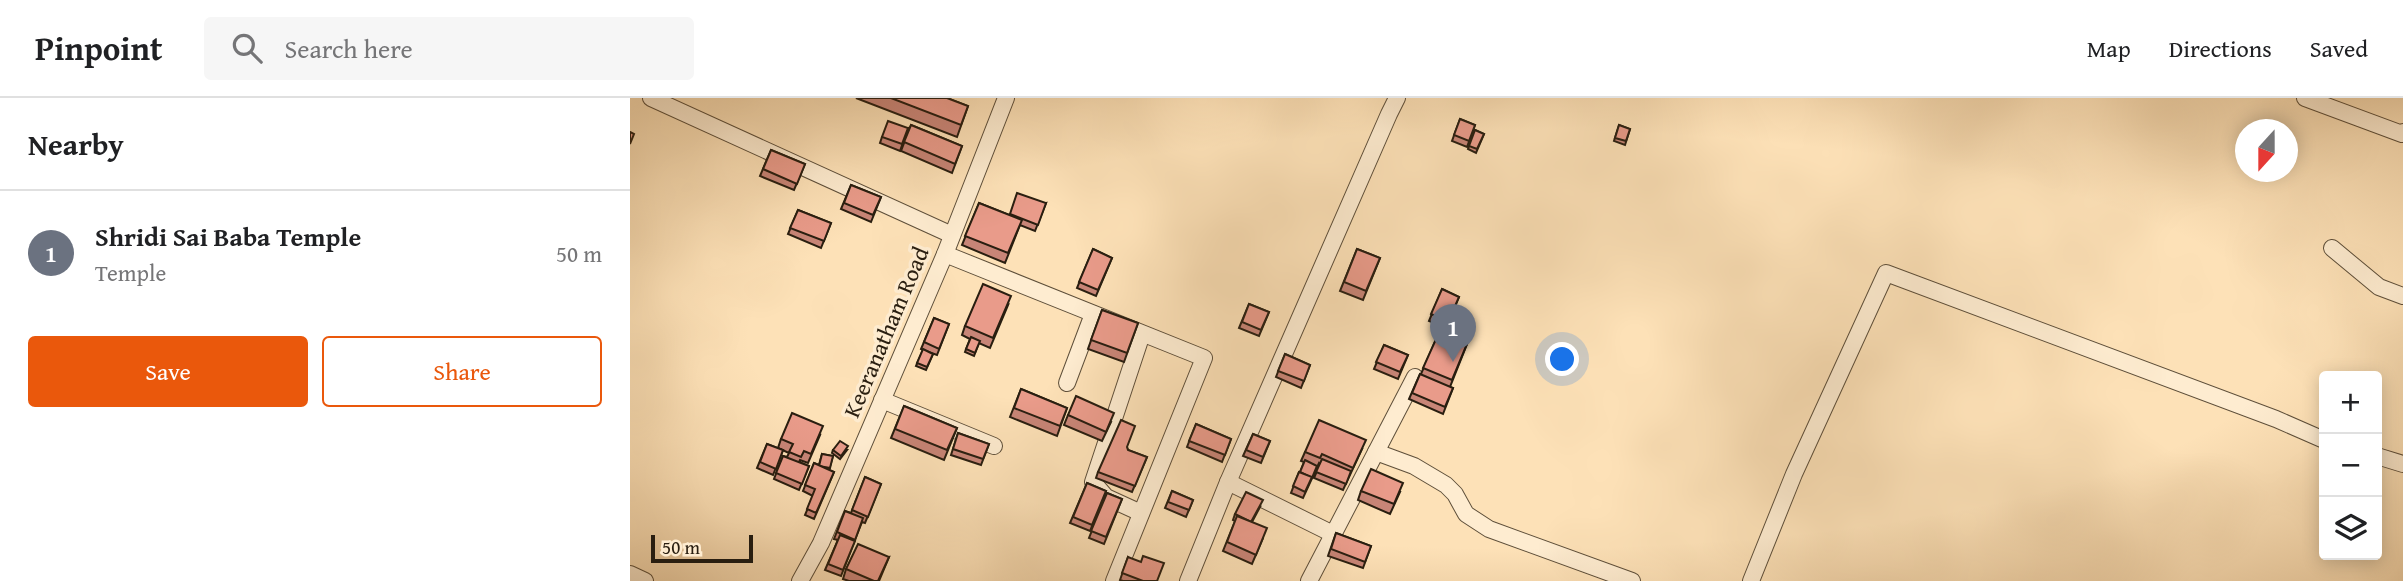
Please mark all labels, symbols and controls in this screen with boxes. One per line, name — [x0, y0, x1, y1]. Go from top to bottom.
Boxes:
search box — [204, 17, 694, 80]
text: Pinpoint — [35, 24, 162, 72]
icon: search — [228, 29, 266, 67]
text: Search here — [284, 29, 413, 68]
text: Map — [2087, 31, 2131, 66]
text: Directions — [2169, 31, 2272, 66]
text: Saved — [2310, 31, 2368, 66]
north arrow — [2235, 119, 2298, 182]
text: Nearby — [28, 122, 124, 166]
text: Shridi Sai Baba Temple — [95, 217, 361, 256]
text: 1 — [45, 237, 57, 270]
text: 50 m — [556, 237, 602, 270]
street label: Keeranatham Road — [835, 240, 937, 422]
text: Temple — [95, 256, 166, 289]
pin: 1 — [1430, 304, 1476, 362]
button: Save — [28, 336, 308, 407]
button: Share — [322, 336, 602, 407]
your location — [1545, 342, 1579, 376]
map controls — [2319, 371, 2382, 560]
button: + — [2319, 371, 2382, 434]
button: − — [2319, 434, 2382, 497]
button: layers — [2319, 497, 2382, 560]
scale bar — [651, 532, 752, 564]
text: 50 m — [662, 533, 700, 561]

